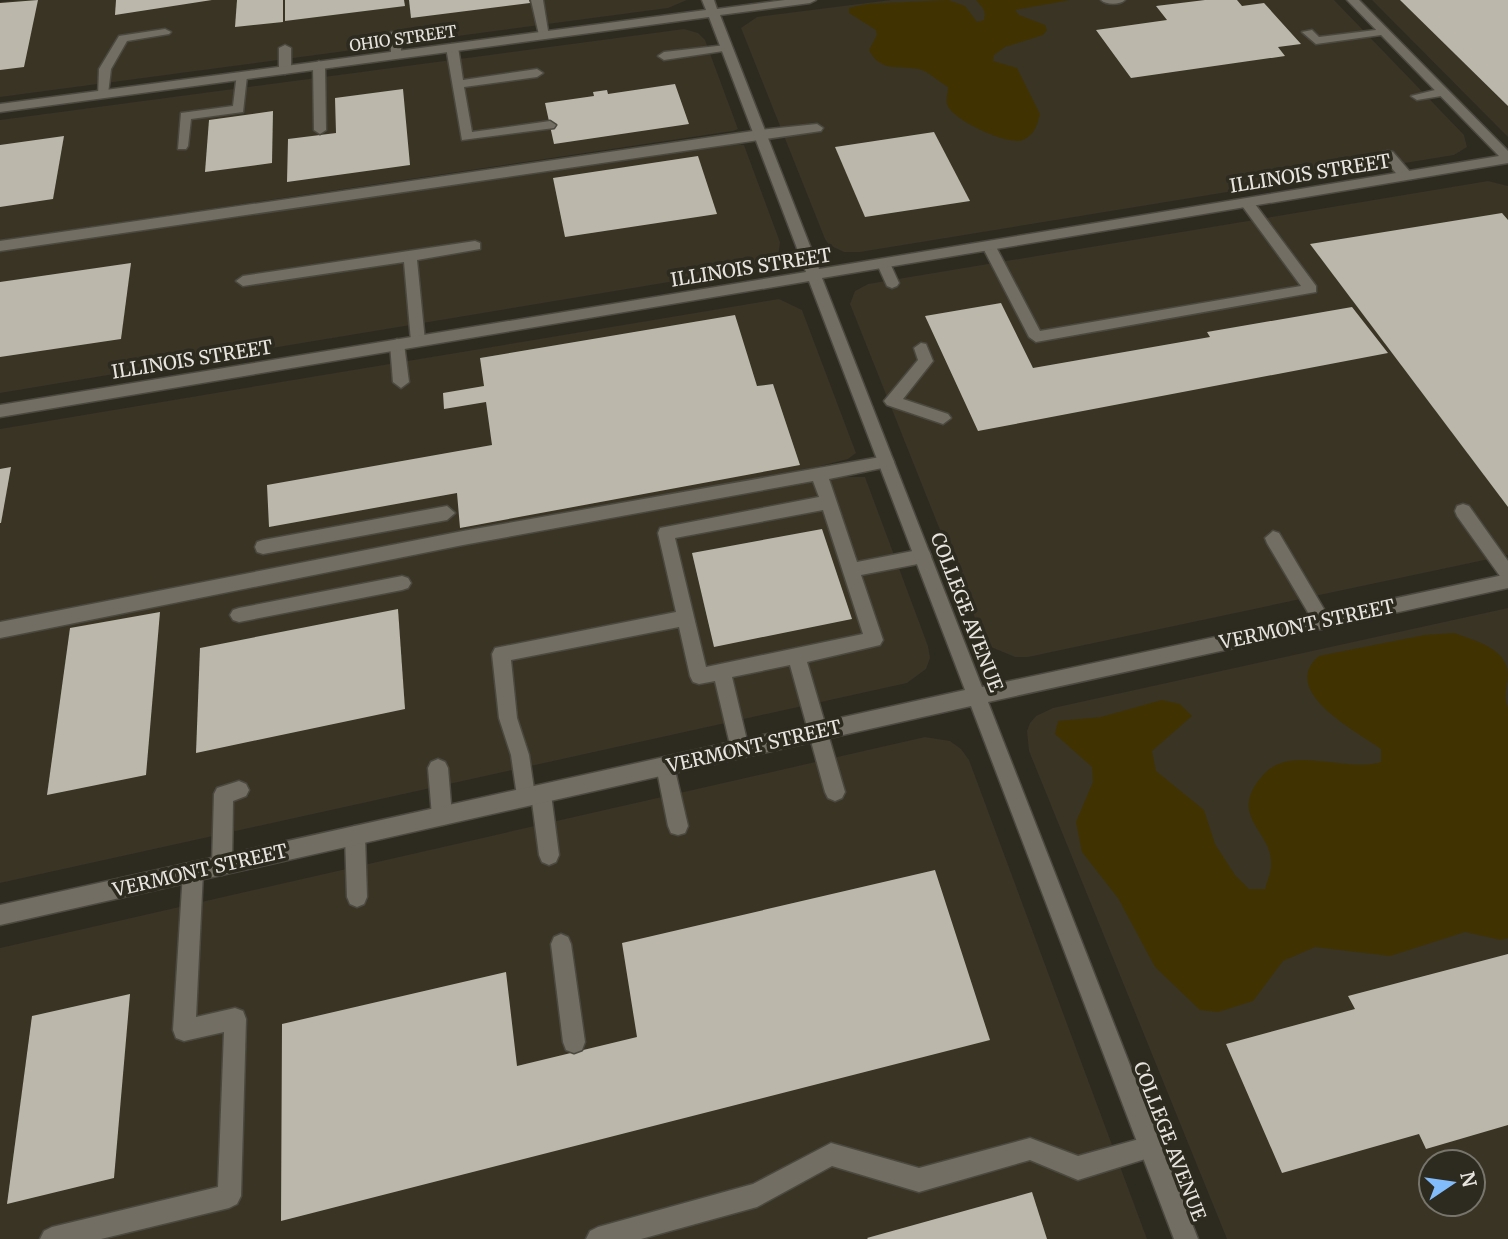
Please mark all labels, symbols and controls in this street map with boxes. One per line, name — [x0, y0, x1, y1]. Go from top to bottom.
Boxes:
street label: OHIO STREET — [348, 21, 458, 55]
street label: ILLINOIS STREET — [1228, 148, 1392, 198]
street label: ILLINOIS STREET — [669, 242, 833, 292]
street label: ILLINOIS STREET — [110, 334, 274, 384]
street label: COLLEGE AVENUE — [926, 529, 1008, 695]
street label: VERMONT STREET — [1216, 594, 1397, 654]
street label: VERMONT STREET — [664, 714, 844, 778]
street label: VERMONT STREET — [110, 838, 290, 902]
street label: COLLEGE AVENUE — [1129, 1058, 1211, 1224]
north arrow — [1417, 1148, 1487, 1218]
text: N — [1455, 1169, 1482, 1189]

